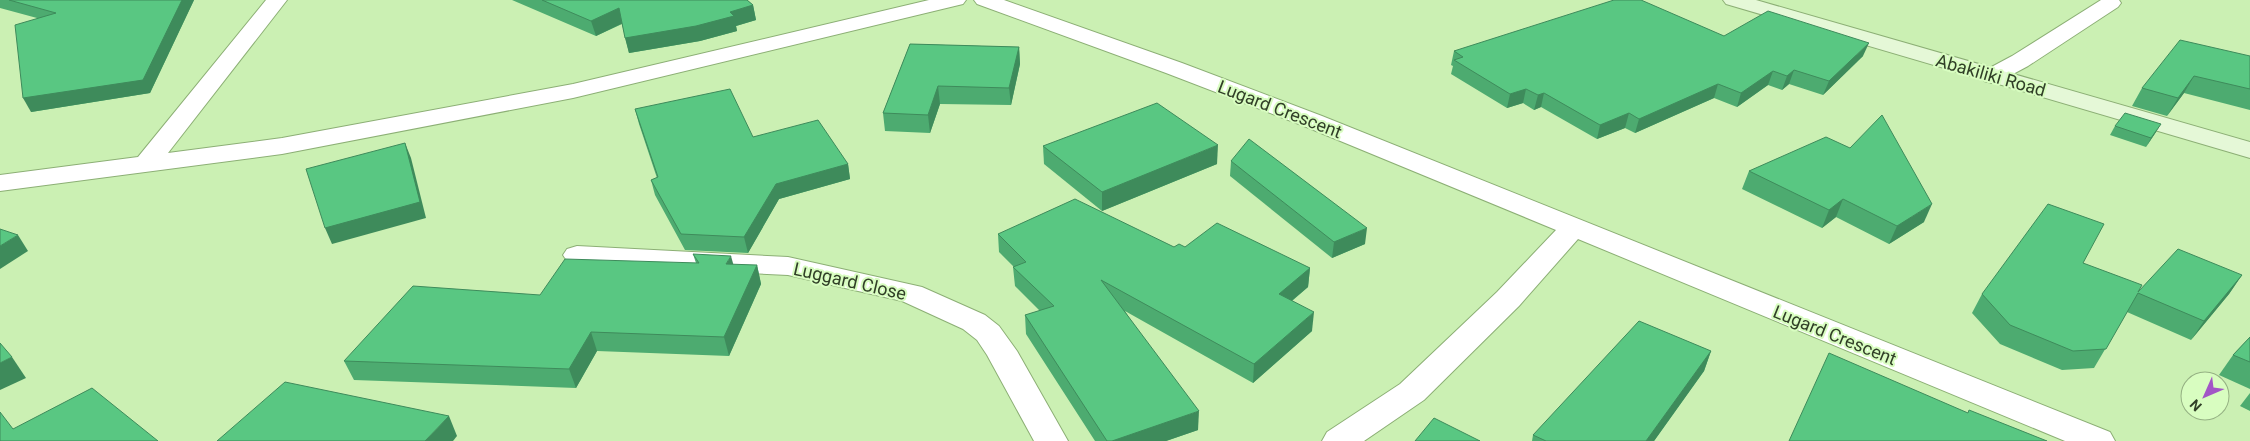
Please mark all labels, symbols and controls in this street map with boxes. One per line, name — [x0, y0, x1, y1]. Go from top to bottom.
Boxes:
street label: Abakiliki Road — [1934, 49, 2048, 101]
street label: Lugard Crescent — [1215, 76, 1345, 142]
street label: Luggard Close — [792, 258, 908, 304]
street label: Lugard Crescent — [1770, 301, 1900, 369]
north arrow — [2180, 371, 2230, 421]
text: N — [2187, 396, 2205, 414]

